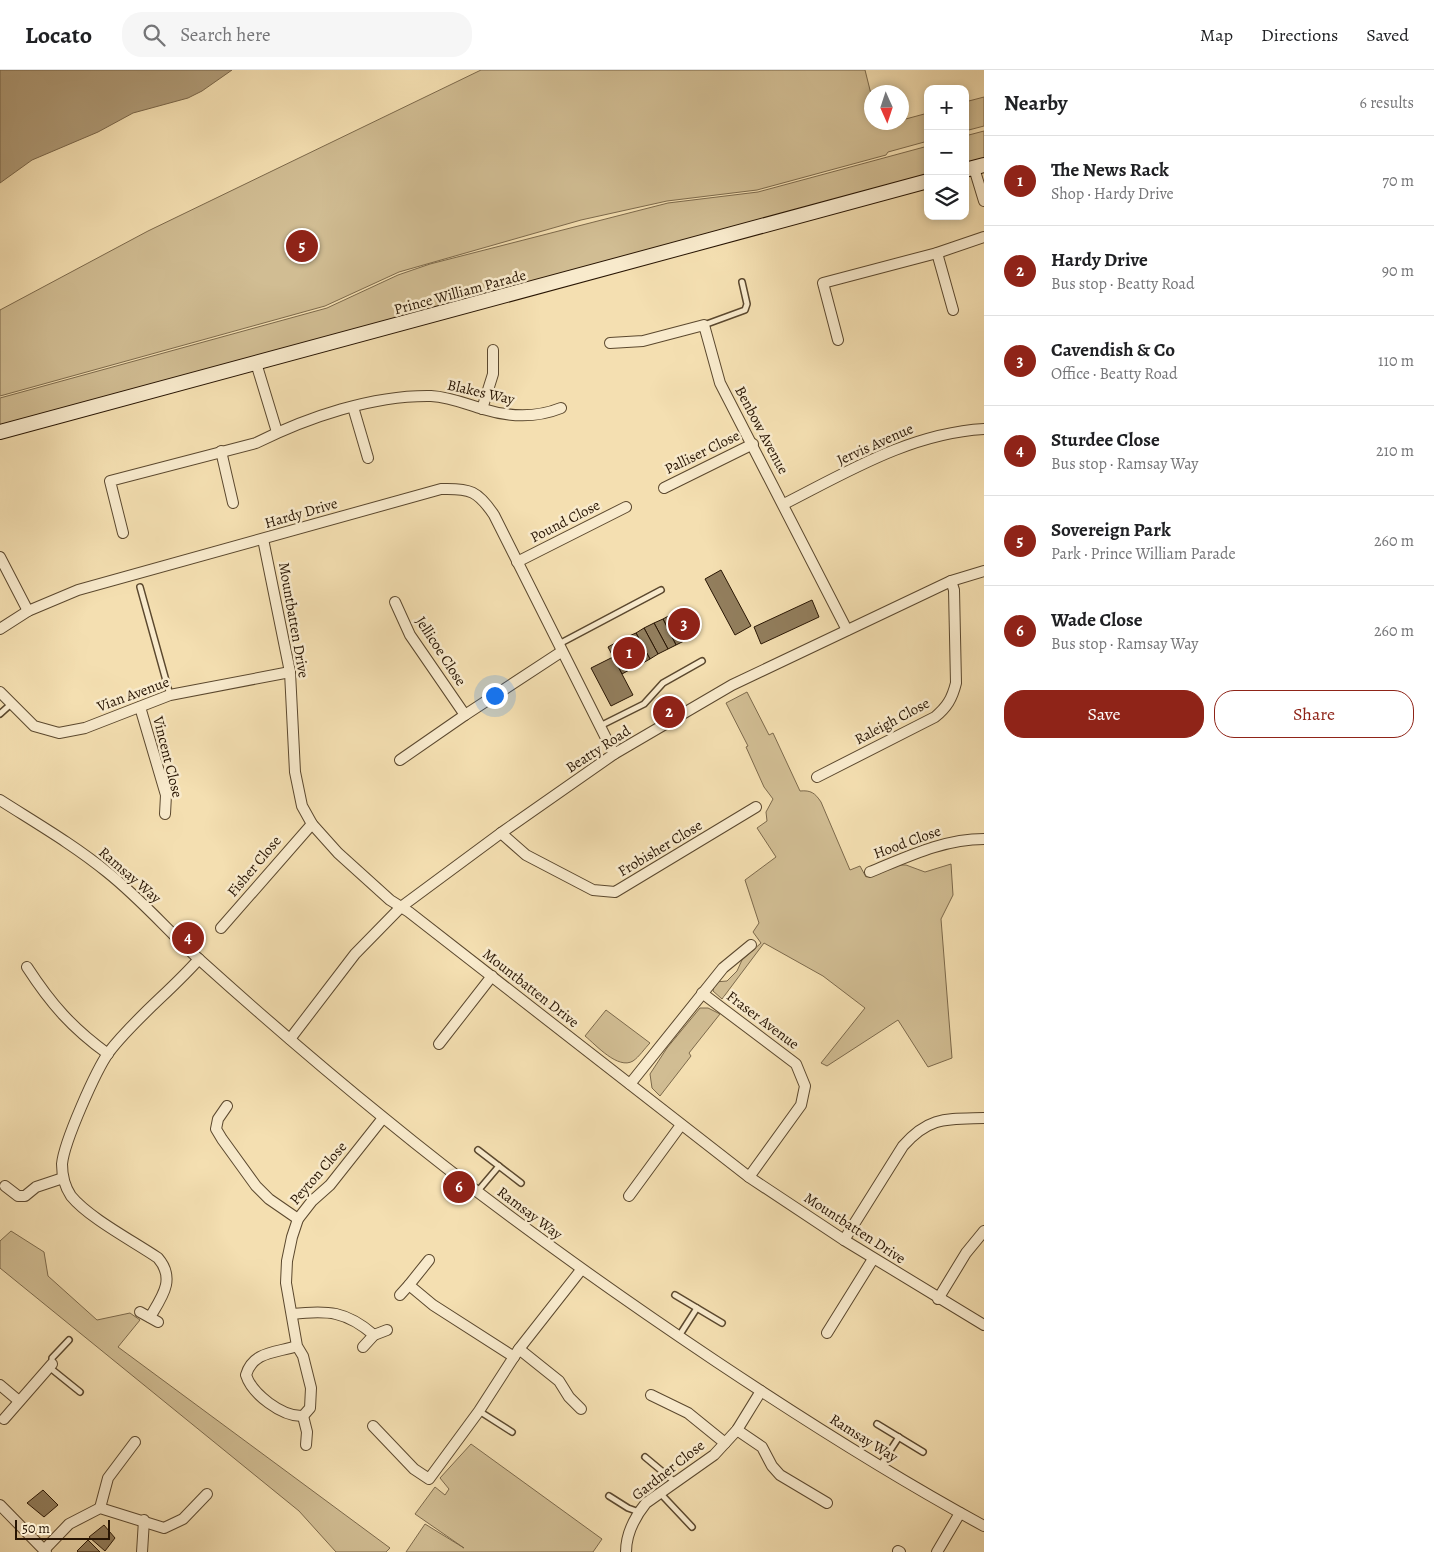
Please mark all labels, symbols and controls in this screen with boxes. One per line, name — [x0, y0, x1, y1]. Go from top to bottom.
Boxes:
search box — [122, 12, 472, 57]
text: Locato — [25, 19, 92, 51]
icon: search — [140, 21, 168, 49]
text: Search here — [180, 22, 271, 48]
text: Map — [1200, 23, 1233, 47]
text: Directions — [1261, 23, 1338, 47]
text: Saved — [1366, 23, 1409, 47]
north arrow — [864, 85, 909, 130]
map controls — [924, 85, 969, 220]
button: + — [924, 85, 969, 130]
text: Nearby — [1004, 89, 1067, 117]
text: 6 results — [1360, 92, 1414, 114]
button: − — [924, 130, 969, 175]
text: The News Rack — [1051, 157, 1169, 183]
text: 1 — [1017, 170, 1023, 192]
text: 70 m — [1382, 170, 1414, 192]
button: layers — [924, 175, 969, 220]
text: Shop · Hardy Drive — [1051, 183, 1174, 205]
pin: 5 — [286, 227, 318, 265]
text: Hardy Drive — [1051, 247, 1148, 273]
text: 2 — [1016, 260, 1024, 282]
text: 90 m — [1382, 260, 1414, 282]
street label: Prince William Parade — [392, 265, 529, 319]
text: Bus stop · Beatty Road — [1051, 273, 1195, 295]
text: Cavendish & Co — [1051, 337, 1175, 363]
text: 3 — [1017, 350, 1023, 372]
text: 110 m — [1378, 350, 1414, 372]
text: Office · Beatty Road — [1051, 363, 1178, 385]
street label: Blakes Way — [445, 375, 517, 410]
street label: Benbow Avenue — [730, 383, 794, 478]
street label: Jervis Avenue — [834, 418, 917, 470]
street label: Palliser Close — [661, 425, 743, 479]
text: Sturdee Close — [1051, 427, 1160, 453]
text: 4 — [1016, 440, 1024, 462]
text: 210 m — [1376, 440, 1414, 462]
text: Bus stop · Ramsay Way — [1051, 453, 1198, 475]
street label: Hardy Drive — [262, 493, 340, 533]
street label: Pound Close — [527, 495, 604, 547]
text: Sovereign Park — [1051, 517, 1171, 543]
text: 5 — [1017, 530, 1023, 552]
text: 260 m — [1374, 530, 1414, 552]
text: Park · Prince William Parade — [1051, 543, 1236, 565]
street label: Mountbatten Drive — [274, 561, 314, 680]
pin: 3 — [668, 605, 700, 643]
text: Wade Close — [1051, 607, 1143, 633]
street label: Jellicoe Close — [411, 612, 471, 690]
text: 6 — [1016, 620, 1024, 642]
text: 260 m — [1374, 620, 1414, 642]
text: Bus stop · Ramsay Way — [1051, 633, 1198, 655]
pin: 1 — [613, 634, 645, 672]
street label: Vian Avenue — [93, 672, 172, 717]
your location — [482, 683, 508, 709]
button: Save — [1004, 690, 1204, 738]
button: Share — [1214, 690, 1414, 738]
pin: 2 — [653, 693, 685, 731]
street label: Raleigh Close — [851, 693, 933, 749]
street label: Vincent Close — [148, 713, 188, 800]
street label: Beatty Road — [562, 720, 635, 777]
street label: Frobisher Close — [614, 815, 706, 881]
street label: Hood Close — [871, 820, 944, 863]
street label: Fisher Close — [222, 831, 286, 901]
street label: Ramsay Way — [94, 842, 166, 908]
pin: 4 — [172, 919, 204, 957]
street label: Mountbatten Drive — [479, 944, 584, 1032]
street label: Fraser Avenue — [723, 986, 804, 1054]
street label: Peyton Close — [285, 1137, 351, 1209]
pin: 6 — [443, 1168, 475, 1206]
street label: Ramsay Way — [493, 1182, 567, 1244]
street label: Mountbatten Drive — [800, 1188, 910, 1268]
street label: Ramsay Way — [826, 1409, 902, 1467]
street label: Gardner Close — [627, 1435, 709, 1505]
scale bar — [15, 1517, 110, 1540]
text: 50 m — [22, 1519, 50, 1538]

